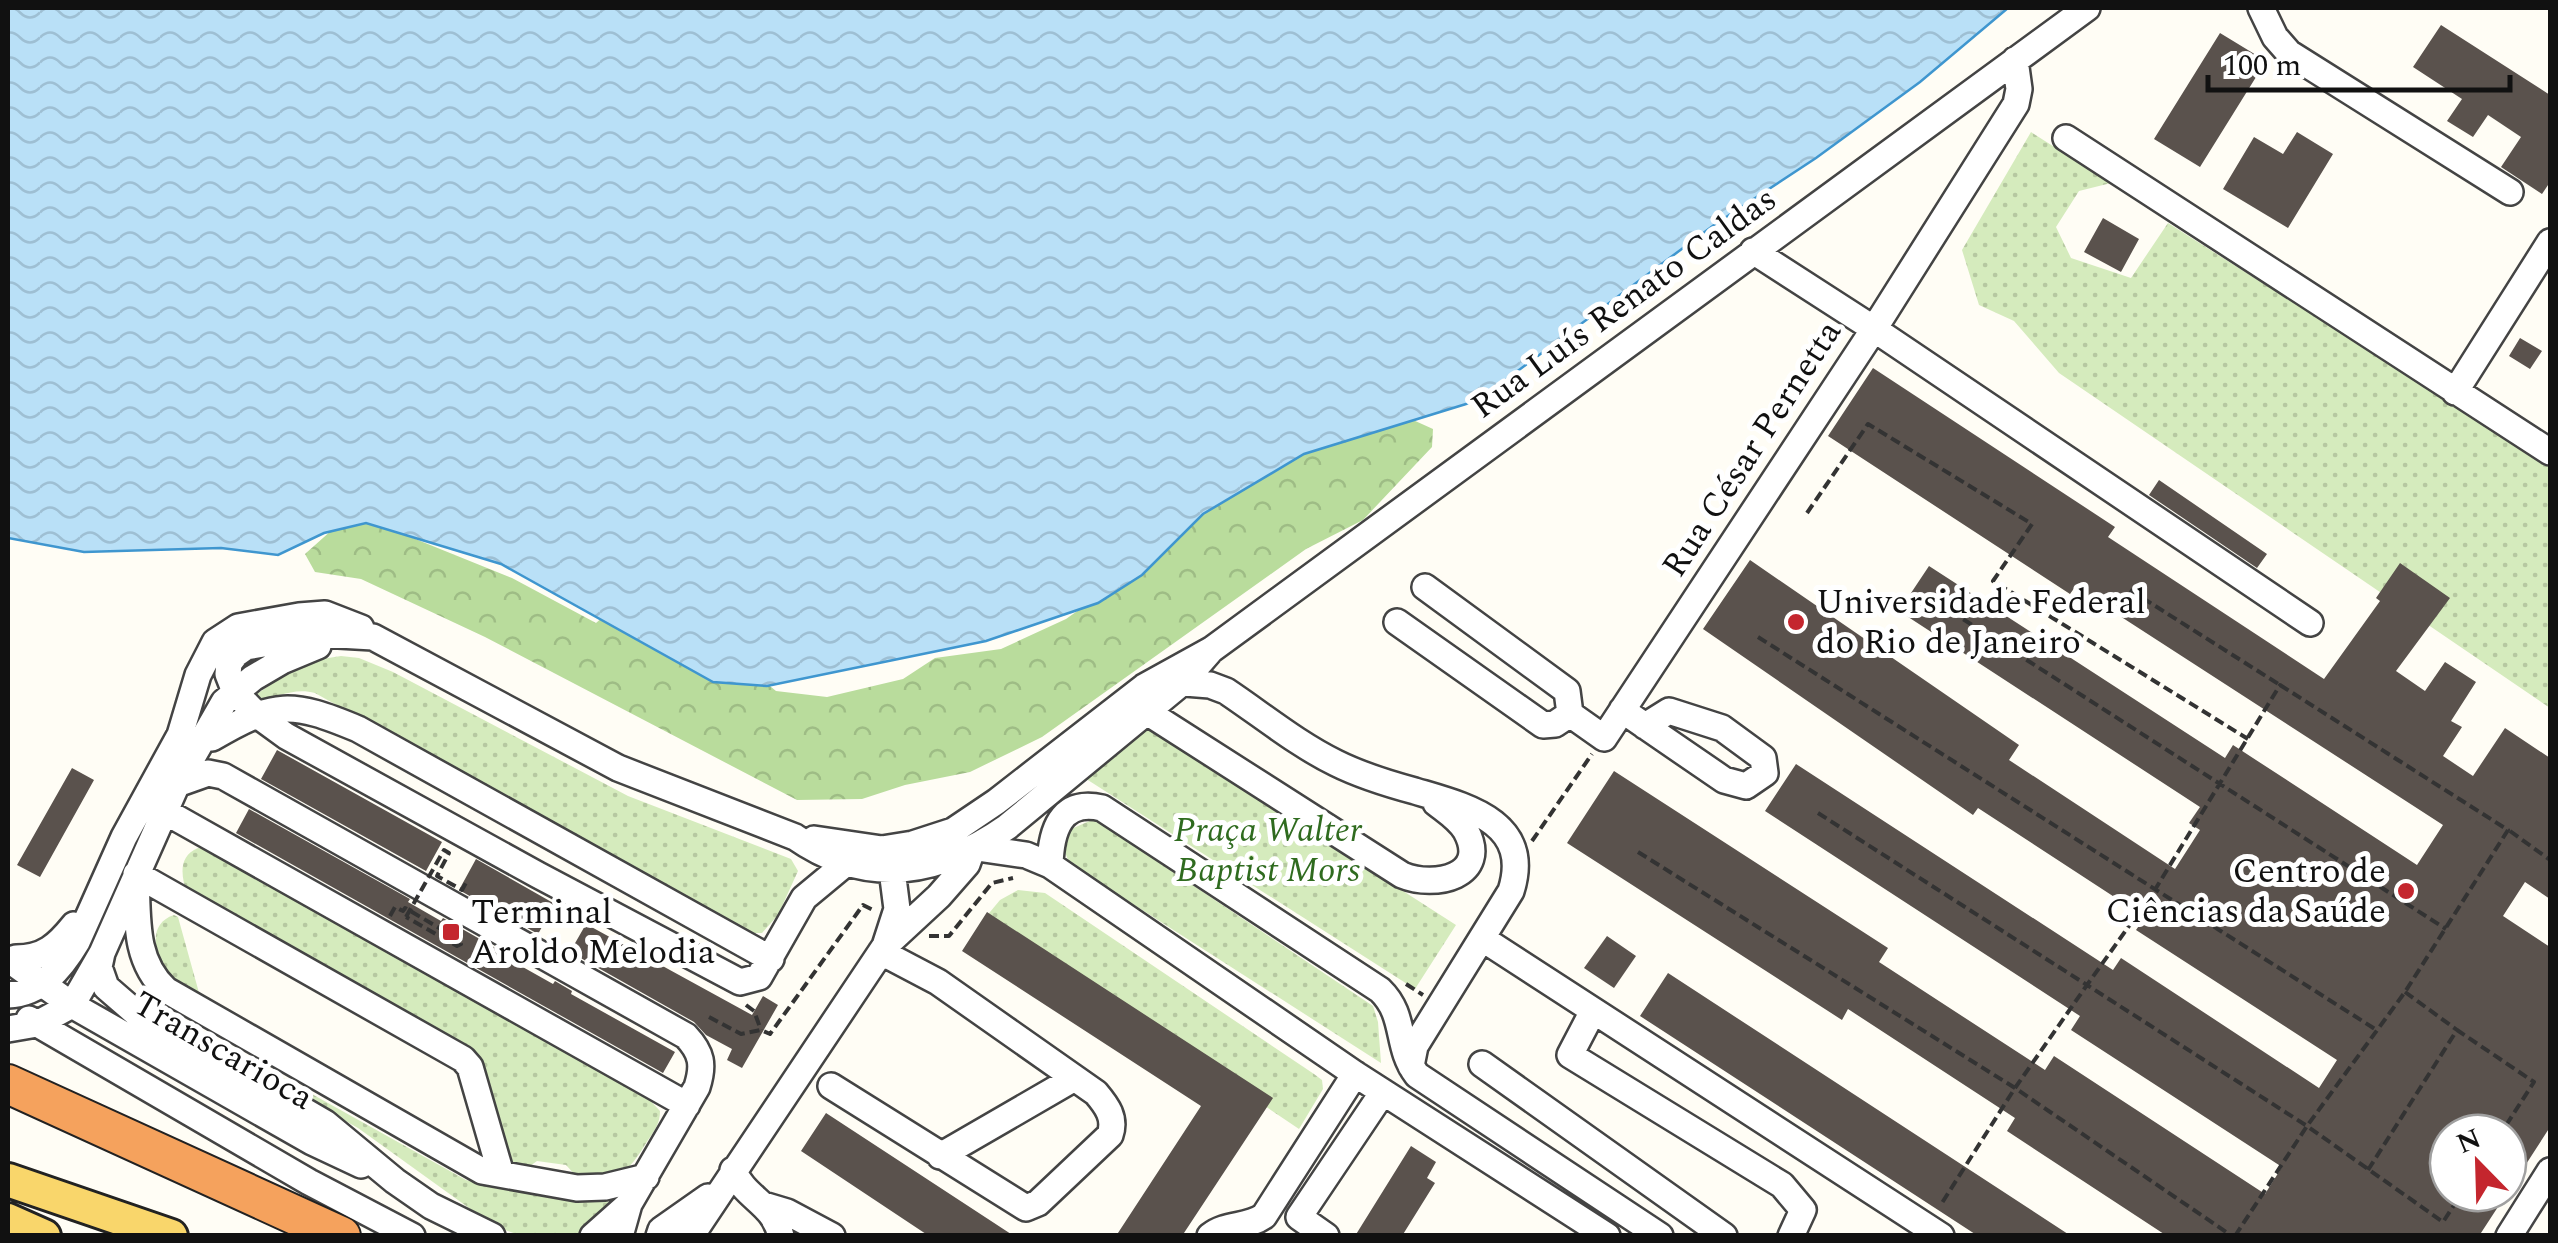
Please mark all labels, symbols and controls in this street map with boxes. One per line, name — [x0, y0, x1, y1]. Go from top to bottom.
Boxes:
scale bar — [2208, 30, 2510, 92]
text: 100 m — [2223, 43, 2301, 89]
street label: Rua Luís Renato Caldas — [1460, 174, 1788, 432]
street label: Rua César Pernetta — [1649, 310, 1855, 588]
place label: Universidade Federal do Rio de Janeiro — [1816, 576, 2146, 669]
marker: Universidade Federal do Rio de Janeiro — [1785, 611, 1807, 633]
park label: Praça Walter Baptist Mors — [1174, 804, 1363, 897]
place label: Centro de Ciências da Saúde — [2106, 845, 2386, 938]
marker: Centro de Ciências da Saúde — [2395, 880, 2417, 902]
place label: Terminal Aroldo Melodia — [471, 886, 715, 979]
marker: Terminal Aroldo Melodia — [440, 921, 462, 943]
street label: Transcarioca — [123, 978, 323, 1124]
north arrow — [2428, 1113, 2528, 1213]
text: N — [2450, 1117, 2488, 1166]

